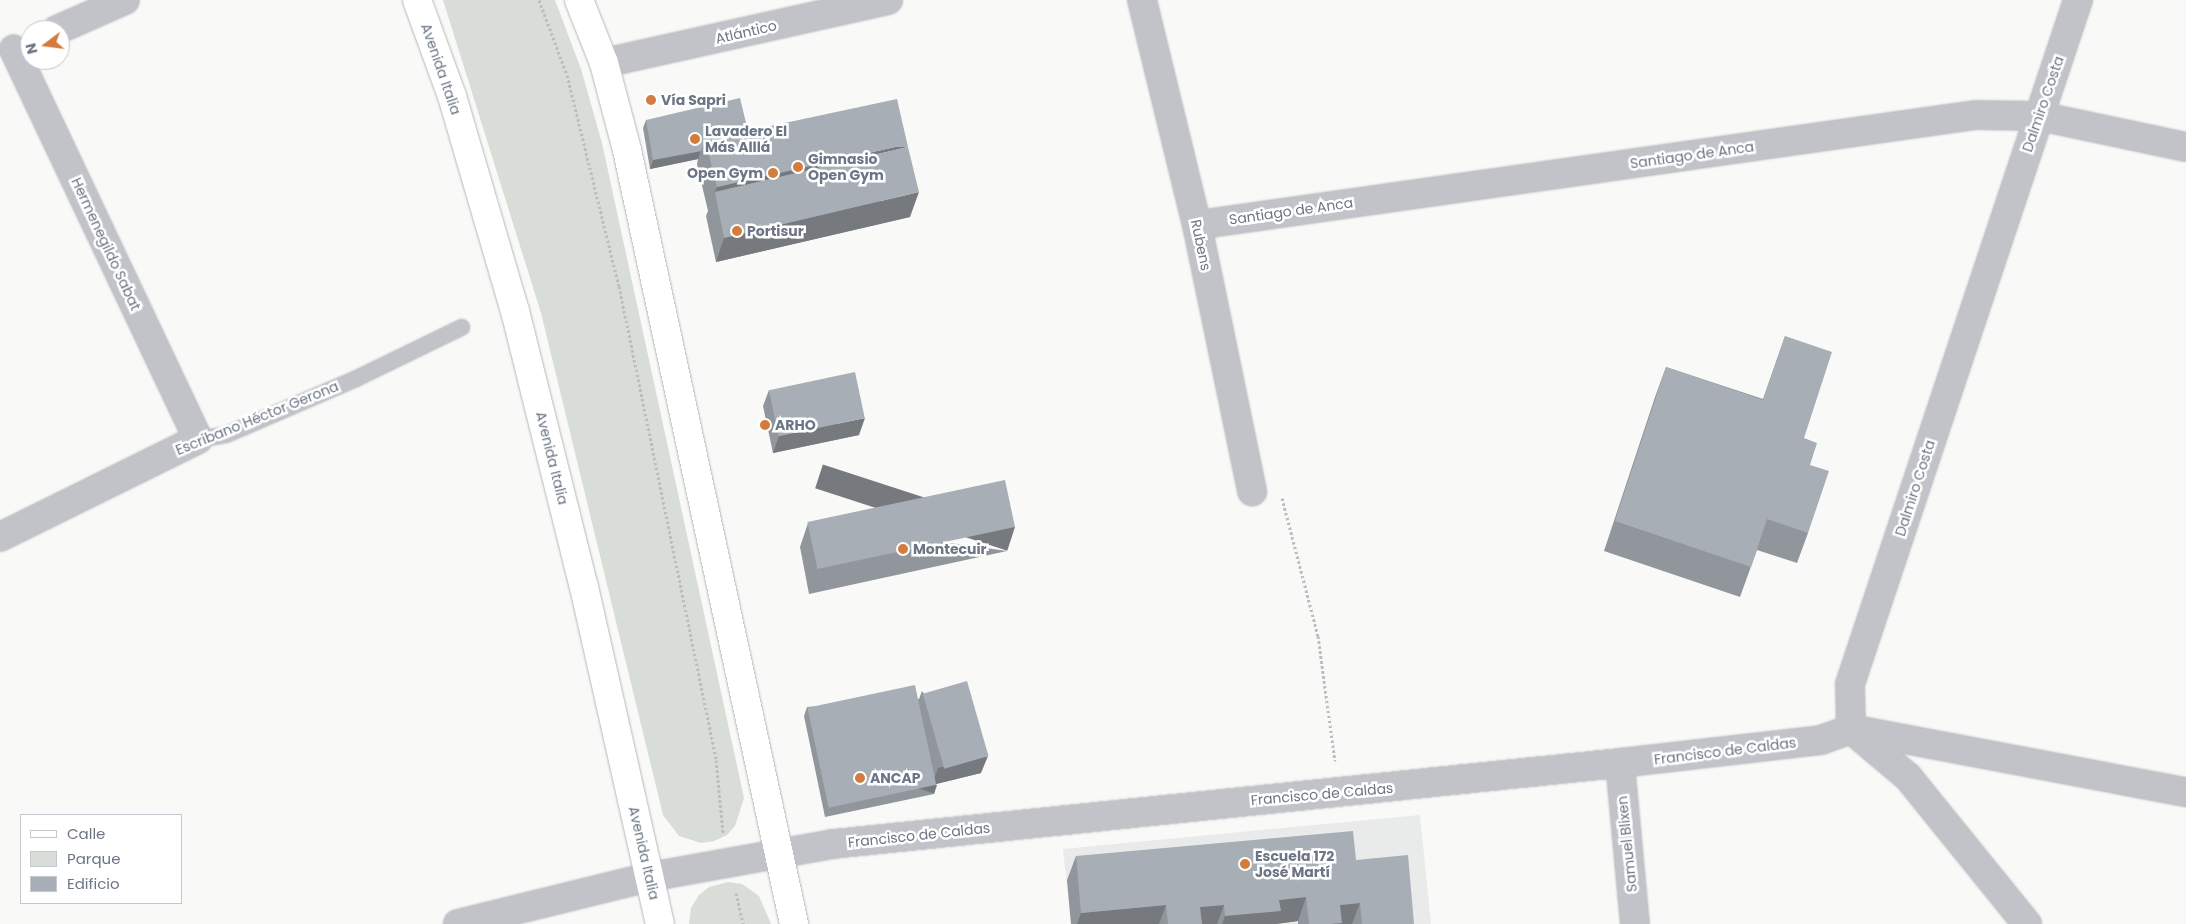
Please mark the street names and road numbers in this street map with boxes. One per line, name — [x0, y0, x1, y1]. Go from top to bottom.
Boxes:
street label: Atlántico — [714, 17, 778, 47]
street label: Avenida Italia — [418, 21, 464, 117]
street label: Dalmiro Costa — [2019, 54, 2067, 154]
street label: Santiago de Anca — [1629, 138, 1755, 172]
street label: Hermenegildo Sabat — [68, 175, 144, 313]
street label: Santiago de Anca — [1228, 194, 1354, 228]
street label: Rubens — [1187, 218, 1215, 272]
street label: Escribano Héctor Gerona — [173, 378, 341, 458]
street label: Avenida Italia — [532, 410, 572, 506]
street label: Dalmiro Costa — [1892, 438, 1938, 538]
street label: Francisco de Caldas — [1653, 734, 1797, 768]
street label: Francisco de Caldas — [1250, 779, 1394, 809]
street label: Samuel Blixen — [1614, 795, 1640, 893]
street label: Avenida Italia — [625, 805, 663, 901]
street label: Francisco de Caldas — [847, 819, 991, 851]

